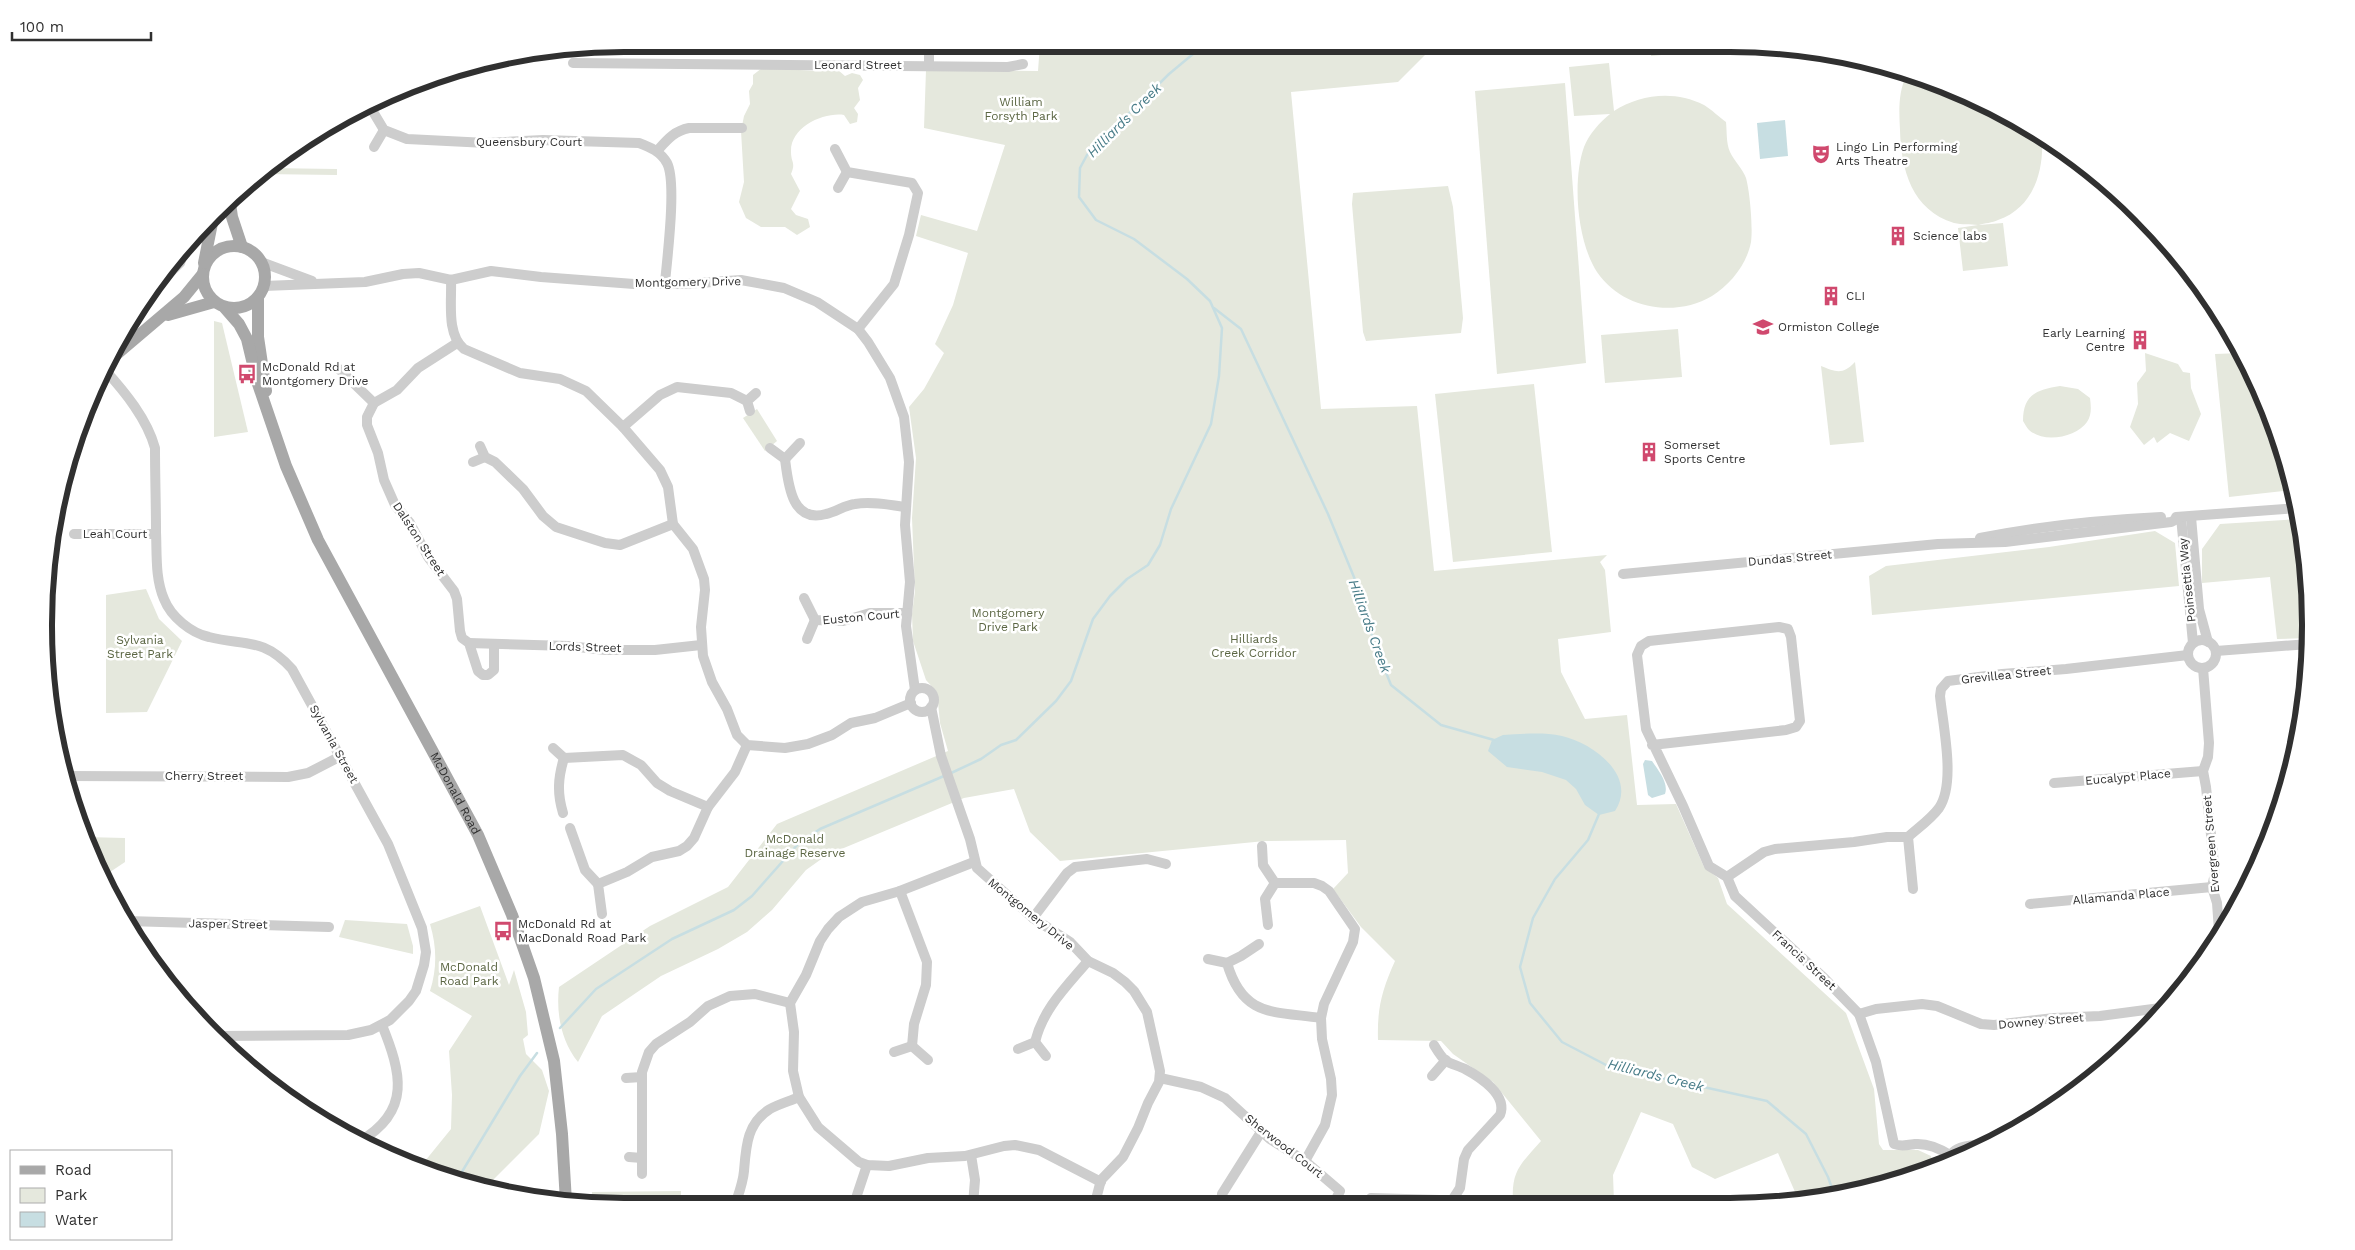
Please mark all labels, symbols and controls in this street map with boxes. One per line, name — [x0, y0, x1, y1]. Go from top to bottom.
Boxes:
scale bar — [12, 10, 151, 42]
text: 100 m — [20, 18, 64, 36]
street label: Leonard Street — [814, 58, 902, 72]
water label: Hilliards Creek — [1084, 79, 1165, 160]
park label: William Forsyth Park — [984, 95, 1058, 123]
street label: Queensbury Court — [476, 135, 582, 149]
place label: Lingo Lin Performing Arts Theatre — [1836, 140, 1958, 168]
theatre icon: Lingo Lin Performing Arts Theatre — [1810, 143, 1832, 165]
building icon: Science labs — [1887, 225, 1909, 247]
place label: Science labs — [1913, 229, 1987, 243]
street label: Montgomery Drive — [635, 274, 741, 290]
building icon: CLI — [1820, 285, 1842, 307]
place label: CLI — [1846, 289, 1865, 303]
school or university icon: Ormiston College — [1752, 316, 1774, 338]
place label: Ormiston College — [1778, 320, 1880, 334]
place label: Early Learning Centre — [2042, 326, 2126, 354]
building icon: Early Learning Centre — [2129, 329, 2151, 351]
place label: McDonald Rd at Montgomery Drive — [262, 360, 368, 388]
bus stop icon: McDonald Rd at Montgomery Drive — [236, 363, 258, 385]
place label: Somerset Sports Centre — [1664, 438, 1746, 466]
building icon: Somerset Sports Centre — [1638, 441, 1660, 463]
street label: Dalston Street — [390, 499, 448, 579]
street label: Leah Court — [83, 527, 147, 541]
street label: Poinsettia Way — [2176, 536, 2198, 623]
street label: Dundas Street — [1747, 547, 1833, 569]
water label: Hilliards Creek — [1346, 577, 1394, 675]
park label: Montgomery Drive Park — [972, 606, 1045, 634]
street label: Euston Court — [822, 607, 900, 627]
park label: Hilliards Creek Corridor — [1211, 632, 1297, 660]
park label: Sylvania Street Park — [107, 633, 173, 661]
street label: Lords Street — [548, 639, 622, 655]
street label: Grevillea Street — [1960, 663, 2052, 687]
street label: Sylvania Street — [307, 702, 361, 786]
street label: McDonald Road — [427, 750, 483, 837]
street label: Eucalypt Place — [2085, 766, 2171, 788]
street label: Cherry Street — [165, 769, 243, 783]
street label: Evergreen Street — [2200, 795, 2222, 893]
park label: McDonald Drainage Reserve — [745, 832, 846, 860]
street label: Montgomery Drive — [985, 875, 1077, 953]
street label: Allamanda Place — [2072, 885, 2170, 907]
street label: Jasper Street — [188, 916, 268, 932]
place label: McDonald Rd at MacDonald Road Park — [518, 917, 646, 945]
bus stop icon: McDonald Rd at MacDonald Road Park — [492, 920, 514, 942]
street label: Francis Street — [1769, 927, 1839, 993]
park label: McDonald Road Park — [439, 960, 499, 988]
street label: Downey Street — [1998, 1010, 2084, 1032]
water label: Hilliards Creek — [1606, 1055, 1706, 1095]
street label: Sherwood Court — [1242, 1111, 1326, 1181]
legend — [10, 1150, 172, 1240]
text: Road — [55, 1161, 92, 1179]
text: Park — [55, 1186, 88, 1204]
text: Water — [55, 1211, 98, 1229]

